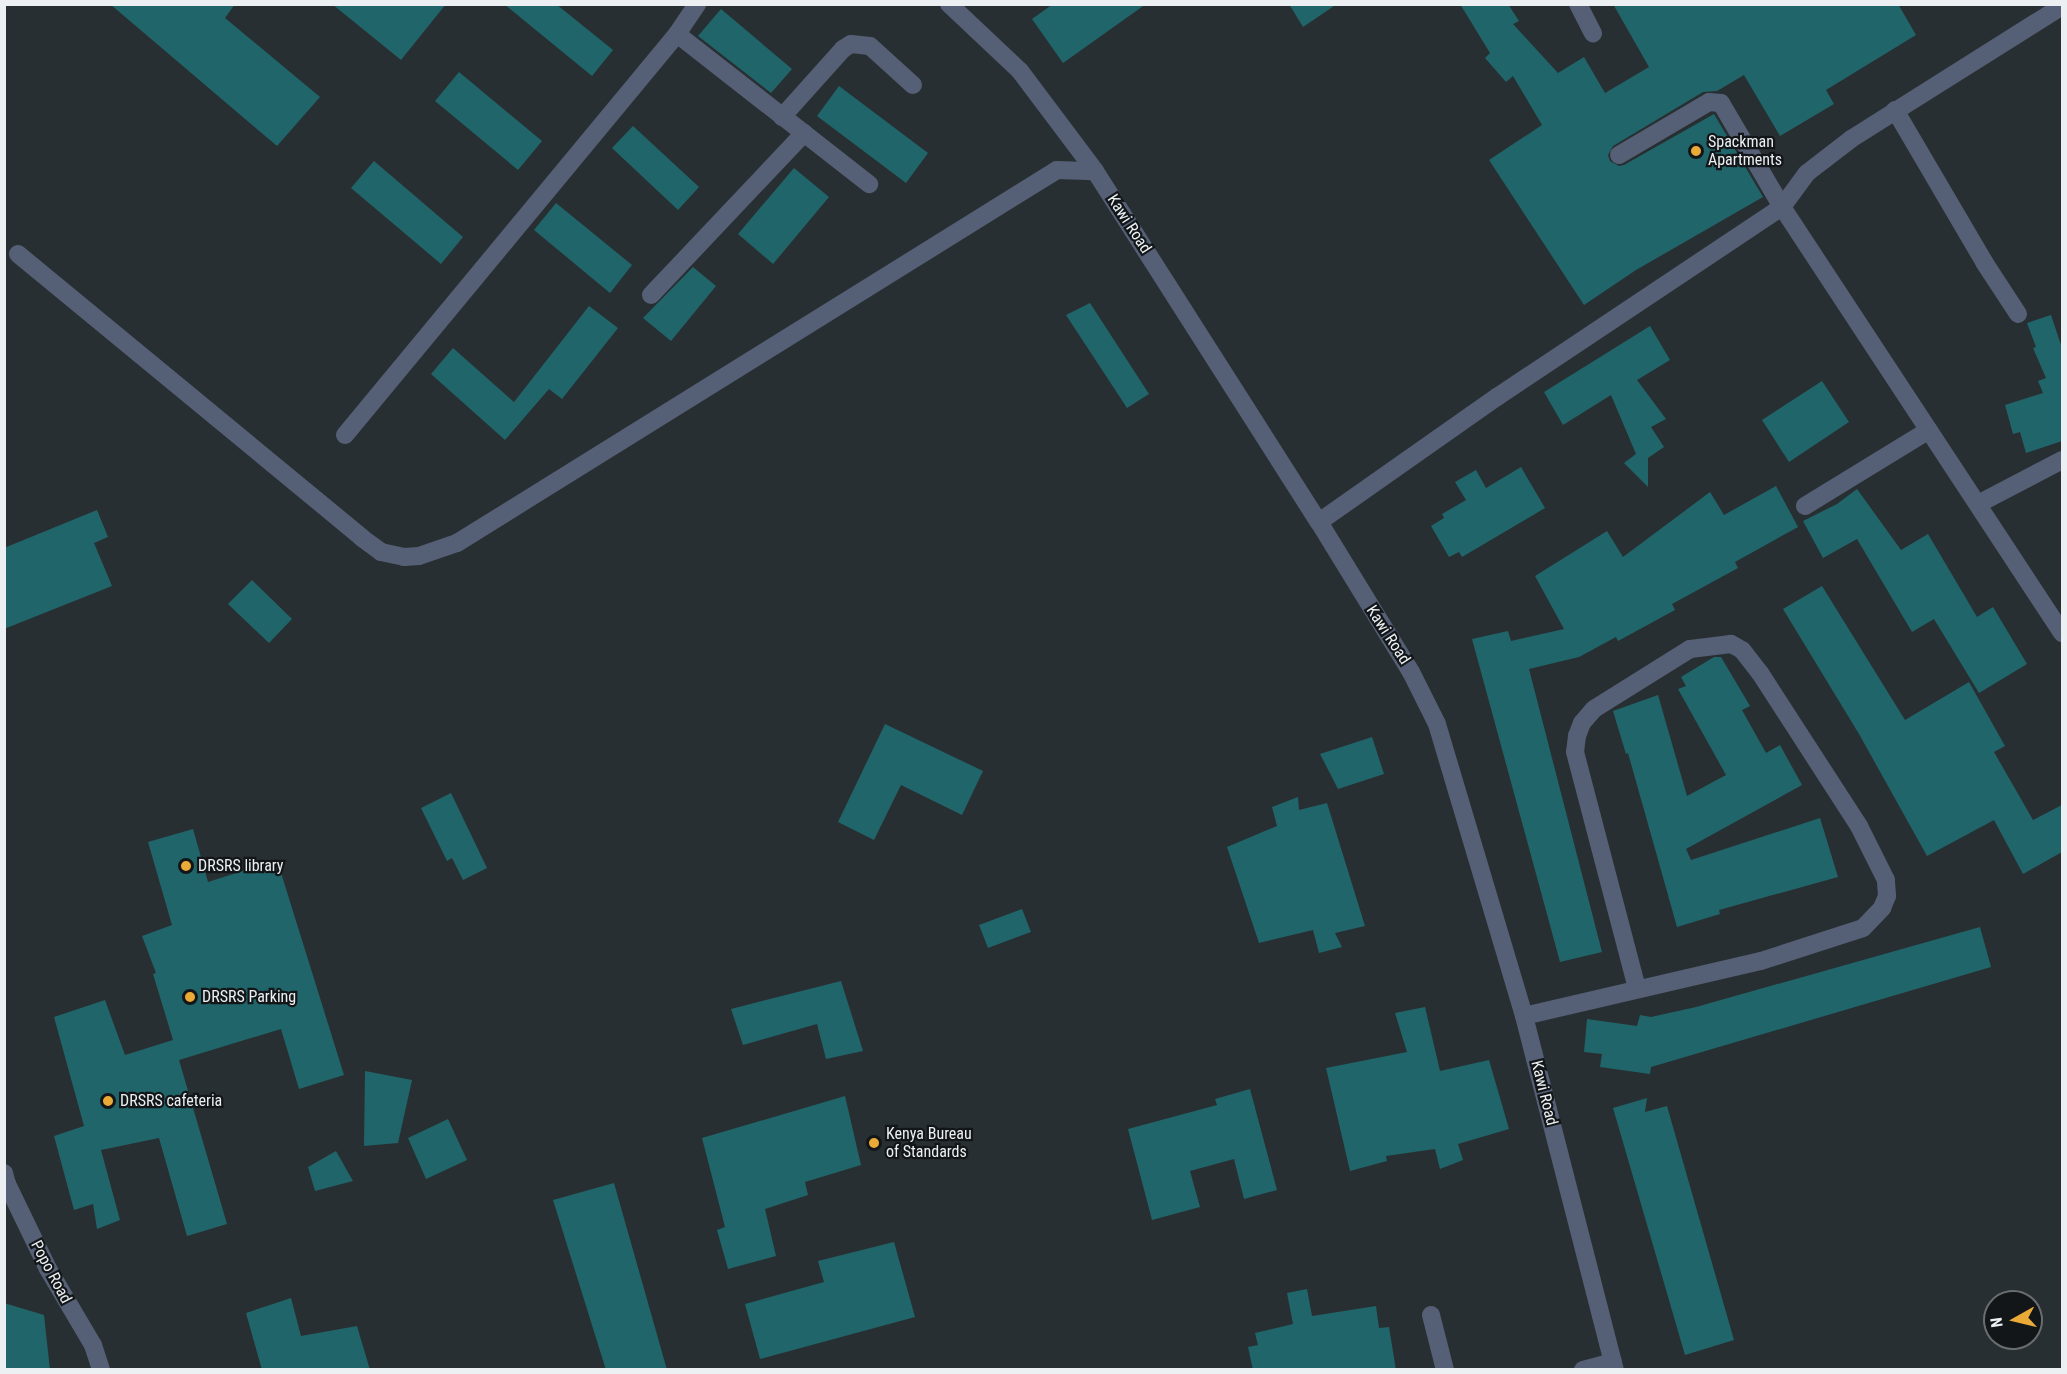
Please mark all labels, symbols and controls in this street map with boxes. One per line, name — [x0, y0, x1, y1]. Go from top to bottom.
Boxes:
place label: Spackman Apartments — [1708, 132, 1782, 170]
marker: Spackman Apartments — [1689, 144, 1703, 158]
street label: Kawi Road — [1103, 191, 1155, 257]
street label: Kawi Road — [1362, 602, 1414, 668]
place label: DRSRS library — [198, 856, 284, 876]
marker: DRSRS library — [179, 859, 193, 873]
place label: DRSRS Parking — [202, 987, 296, 1007]
marker: DRSRS Parking — [183, 990, 197, 1004]
street label: Kawi Road — [1527, 1059, 1561, 1127]
place label: DRSRS cafeteria — [120, 1091, 222, 1111]
marker: DRSRS cafeteria — [101, 1094, 115, 1108]
place label: Kenya Bureau of Standards — [886, 1124, 972, 1162]
marker: Kenya Bureau of Standards — [867, 1136, 881, 1150]
street label: Popo Road — [26, 1237, 76, 1307]
north arrow — [1983, 1290, 2043, 1350]
text: N — [1987, 1316, 2007, 1328]

